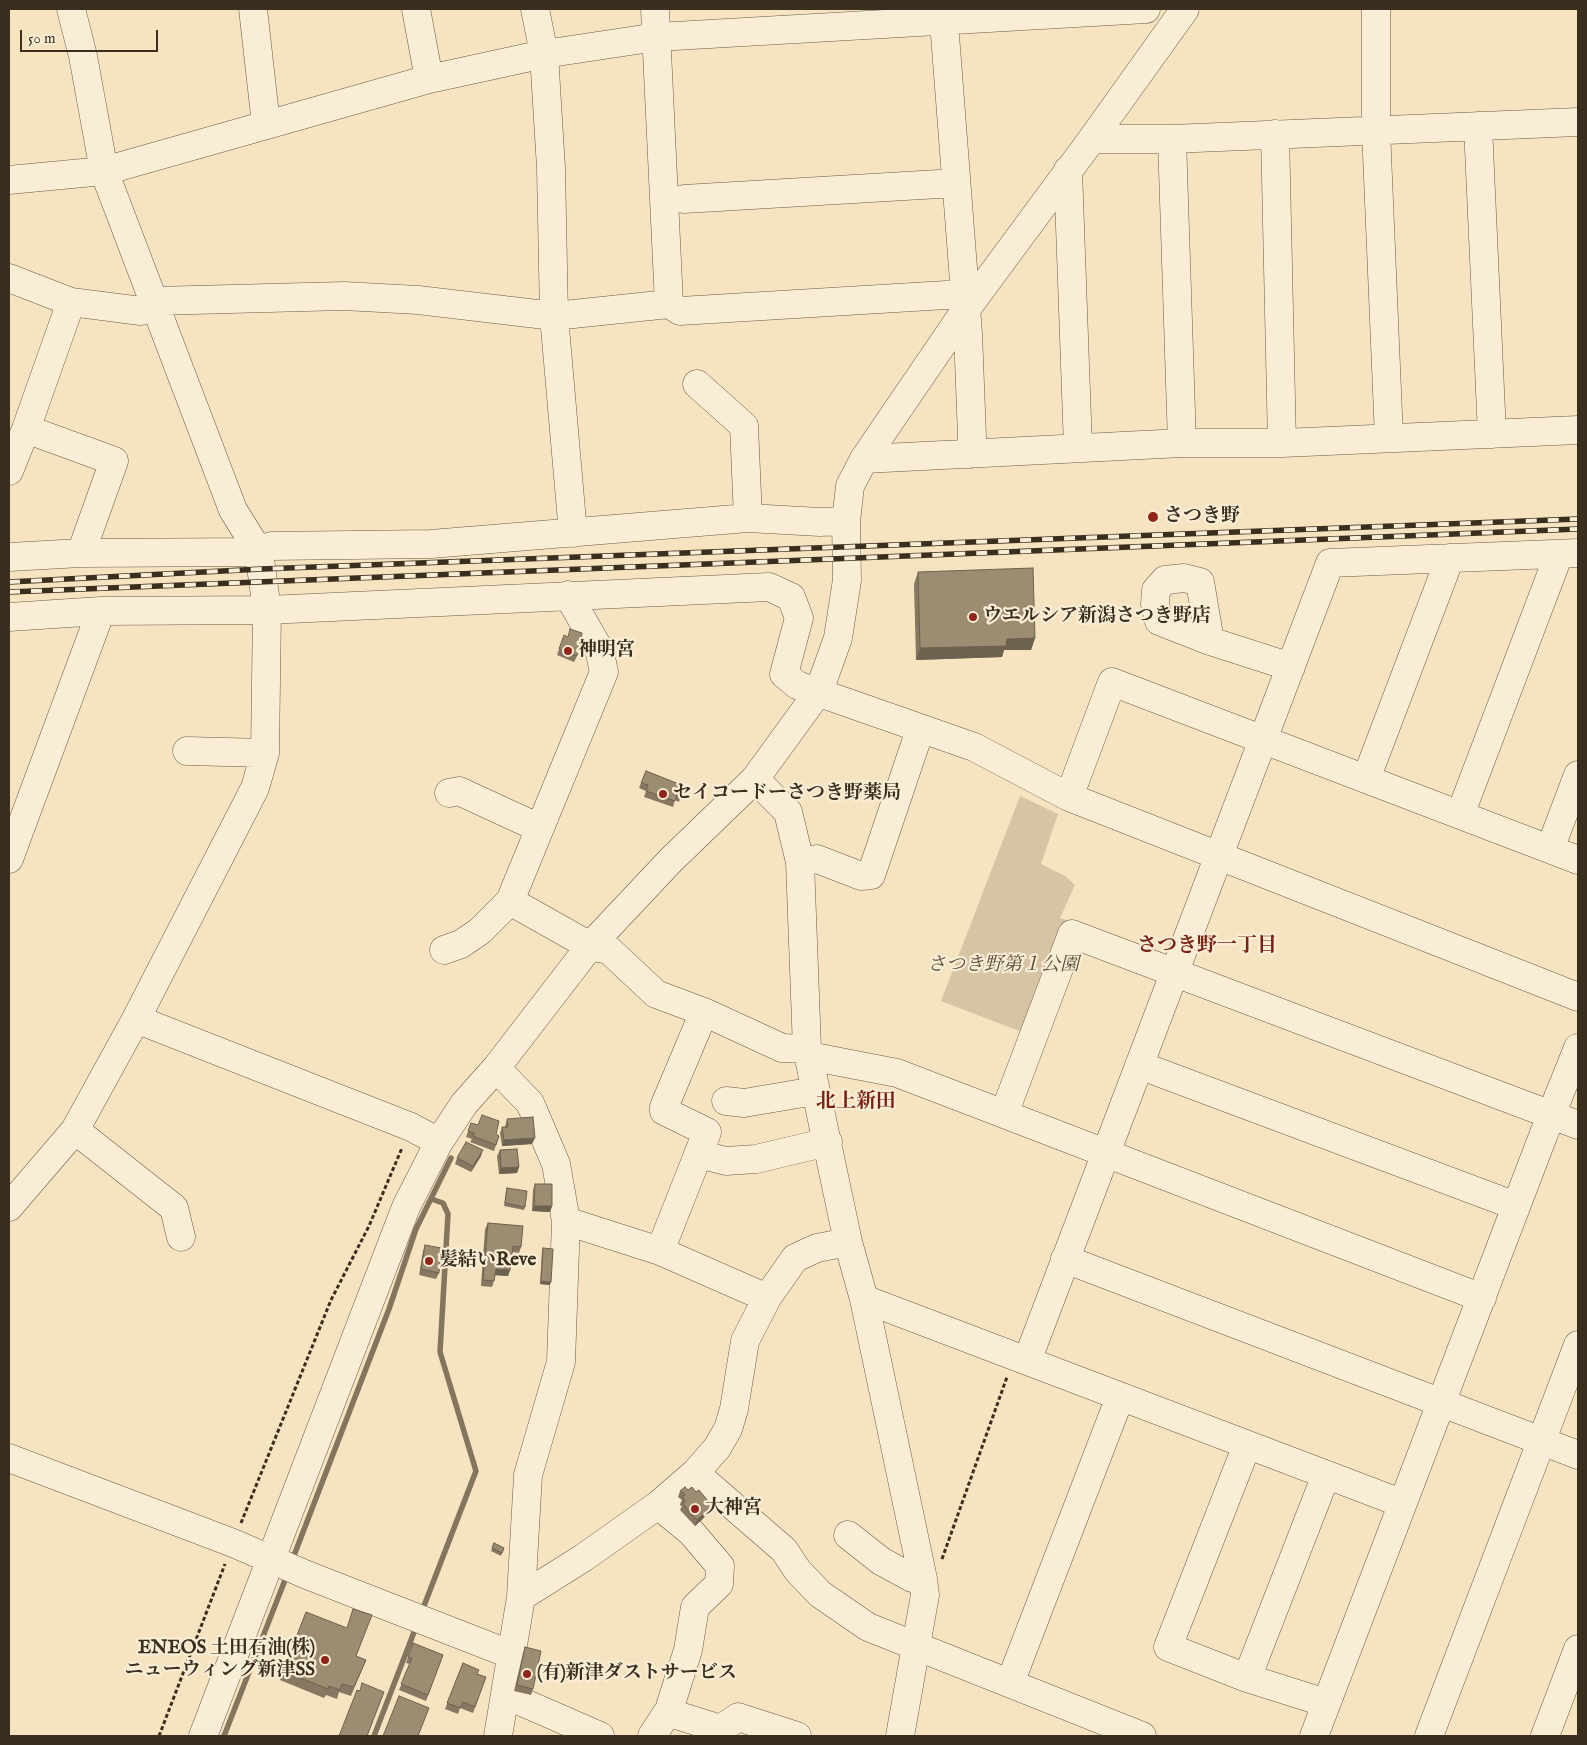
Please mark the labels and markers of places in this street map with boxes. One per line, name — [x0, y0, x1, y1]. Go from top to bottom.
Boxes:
place label: さつき野 — [1164, 506, 1240, 528]
marker: さつき野 — [1146, 510, 1160, 524]
place label: ウエルシア新潟さつき野店 — [983, 606, 1211, 628]
marker: ウエルシア新潟さつき野店 — [967, 611, 979, 623]
place label: 神明宮 — [578, 640, 635, 662]
marker: 神明宮 — [562, 645, 574, 657]
place label: セイコードーさつき野薬局 — [673, 783, 901, 805]
marker: セイコードーさつき野薬局 — [657, 788, 669, 800]
place label: 髪結いReve — [439, 1250, 536, 1272]
marker: 髪結いReve — [423, 1255, 435, 1267]
place label: 大神宮 — [705, 1498, 762, 1520]
marker: 大神宮 — [689, 1503, 701, 1515]
place label: ENEOS 土田石油(株) ニューウィング新津SS — [125, 1638, 315, 1682]
marker: ENEOS 土田石油(株) ニューウィング新津SS — [319, 1654, 331, 1666]
place label: (有)新津ダストサービス — [537, 1663, 737, 1685]
marker: (有)新津ダストサービス — [521, 1668, 533, 1680]

